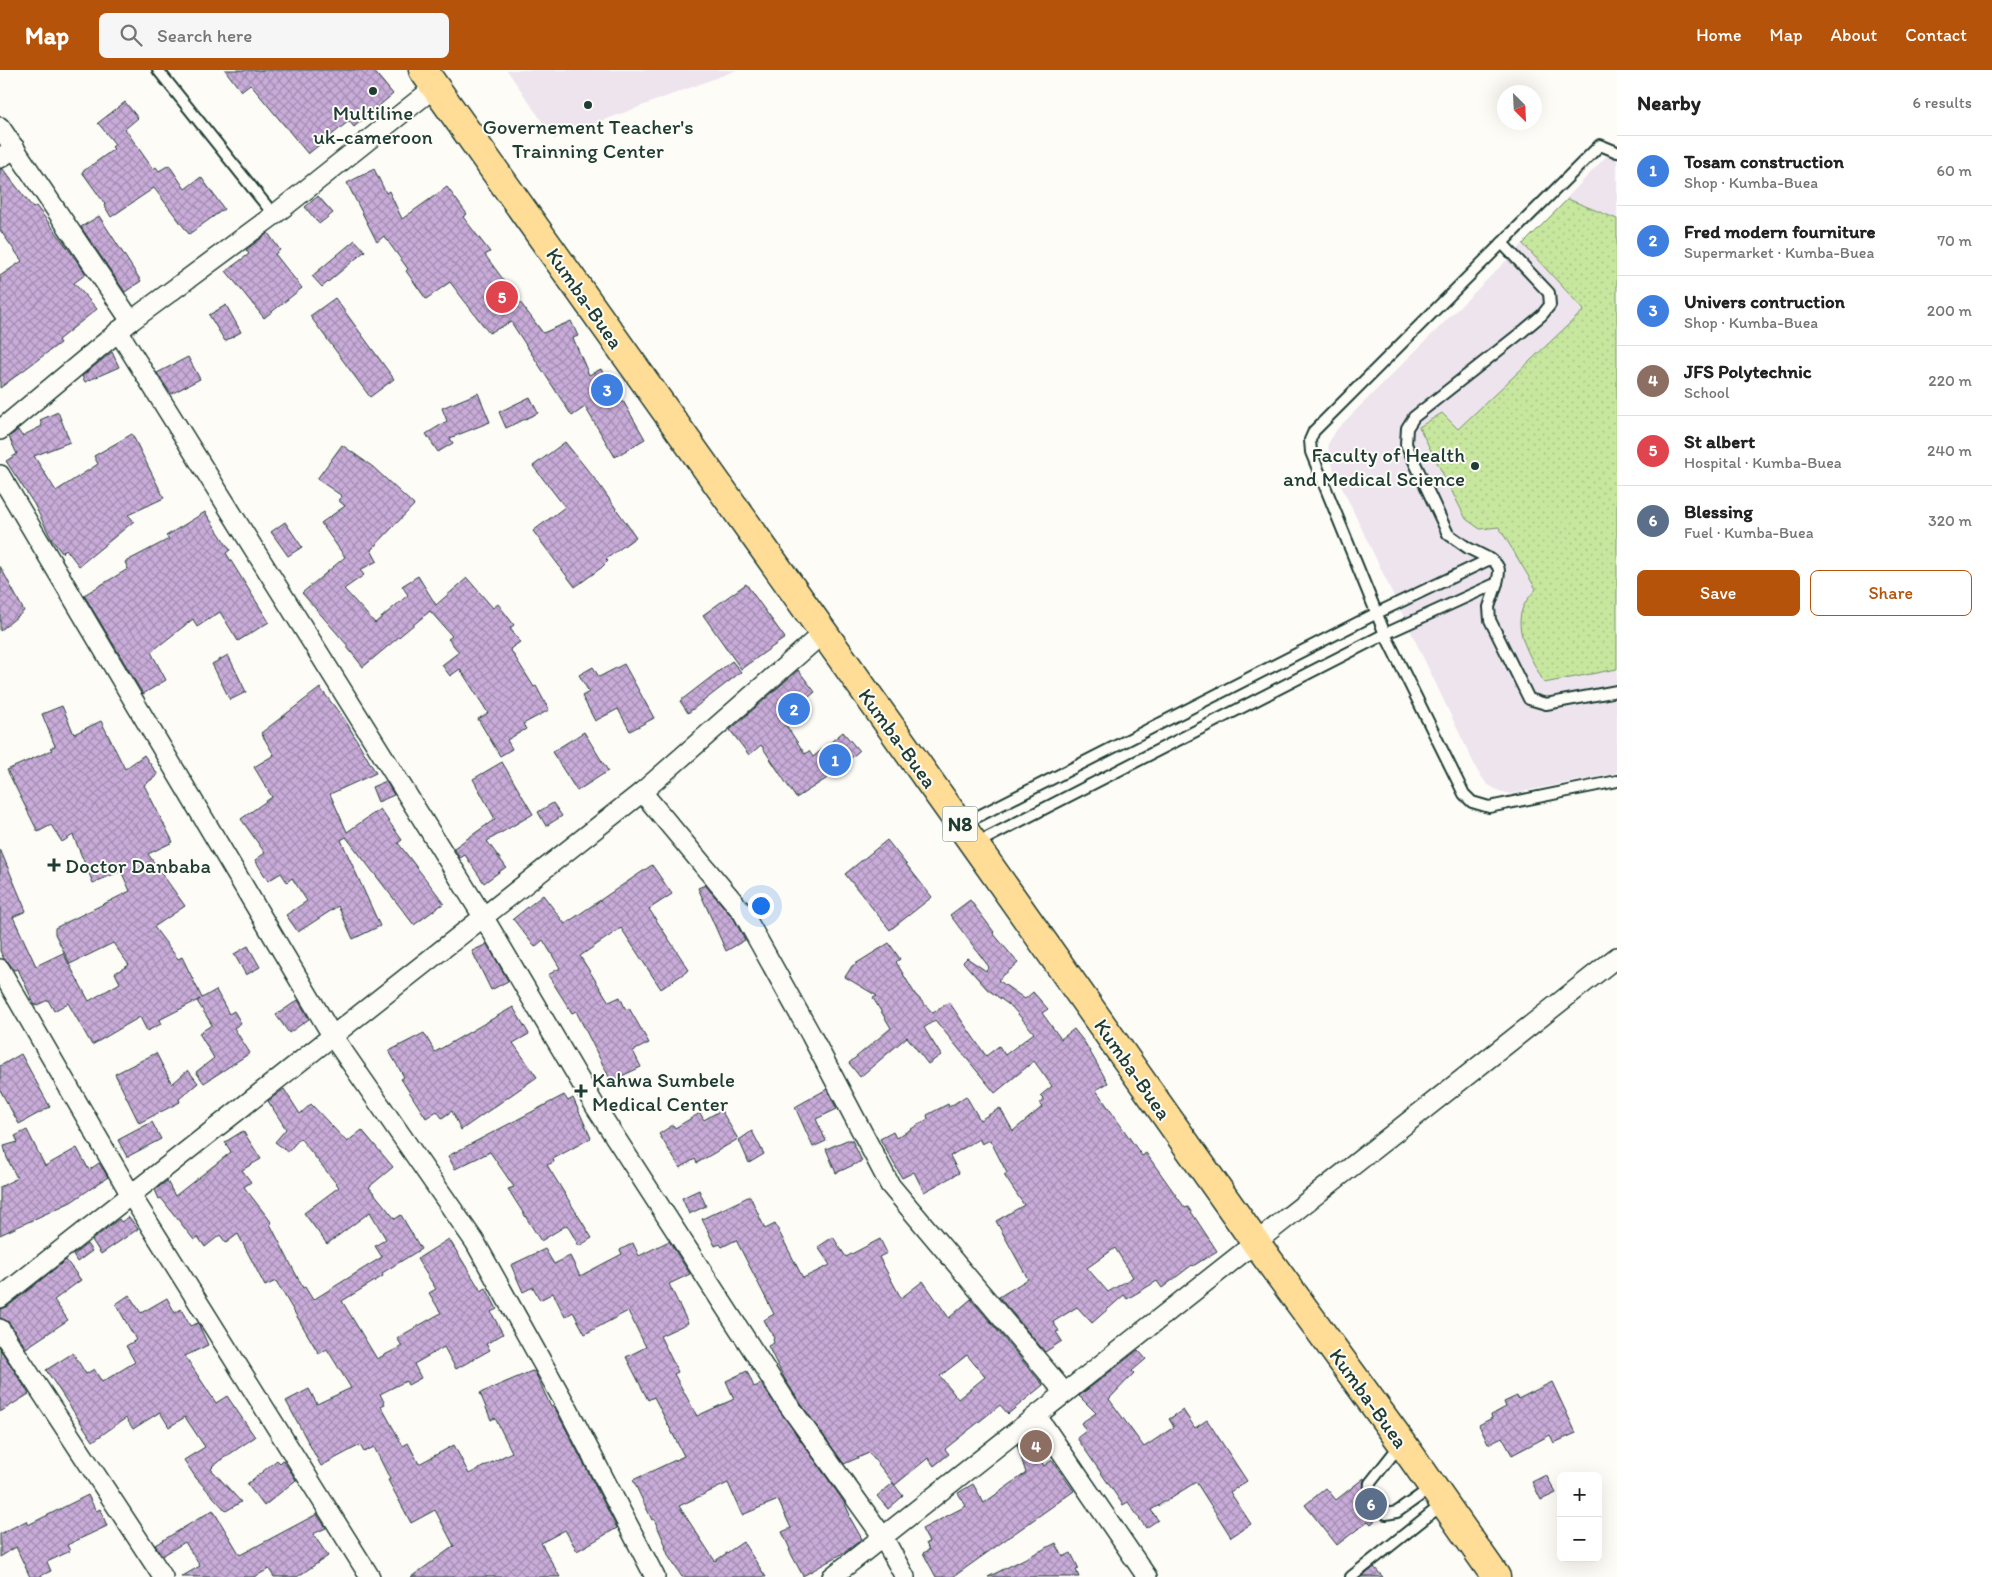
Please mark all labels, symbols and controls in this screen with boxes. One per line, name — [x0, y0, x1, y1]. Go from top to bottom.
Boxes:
search box — [99, 13, 449, 58]
text: Map — [25, 21, 69, 50]
icon: search — [117, 21, 145, 49]
text: Search here — [157, 24, 252, 47]
text: Home — [1696, 24, 1742, 46]
text: Map — [1770, 24, 1803, 46]
text: About — [1831, 24, 1877, 46]
text: Contact — [1905, 24, 1967, 46]
marker: Multiline uk-cameroon — [367, 85, 379, 97]
north arrow — [1497, 85, 1542, 130]
text: Nearby — [1637, 90, 1701, 115]
text: 6 results — [1912, 93, 1972, 112]
marker: Governement Teacher's Trainning Center — [582, 99, 594, 111]
place label: Multiline uk-cameroon — [313, 100, 433, 149]
place label: Governement Teacher's Trainning Center — [482, 114, 694, 163]
text: Tosam construction — [1684, 150, 1844, 173]
text: 1 — [1649, 161, 1657, 180]
text: 60 m — [1937, 161, 1972, 180]
text: Shop · Kumba-Buea — [1684, 173, 1818, 192]
text: Fred modern fourniture — [1684, 220, 1876, 243]
text: 2 — [1649, 231, 1657, 250]
text: 70 m — [1937, 231, 1972, 250]
street label: Kumba-Buea — [541, 243, 629, 353]
text: Supermarket · Kumba-Buea — [1684, 243, 1874, 262]
pin: 5 — [486, 278, 518, 316]
text: Univers contruction — [1684, 290, 1845, 313]
text: 3 — [1649, 301, 1657, 320]
text: 200 m — [1927, 301, 1972, 320]
text: Shop · Kumba-Buea — [1684, 313, 1818, 332]
text: JFS Polytechnic — [1684, 360, 1812, 383]
pin: 3 — [591, 371, 623, 409]
text: 4 — [1648, 371, 1658, 390]
text: 220 m — [1928, 371, 1972, 390]
text: School — [1684, 383, 1730, 402]
text: St albert — [1684, 430, 1755, 453]
text: 5 — [1649, 441, 1657, 460]
text: 240 m — [1927, 441, 1972, 460]
place label: Faculty of Health and Medical Science — [1283, 442, 1465, 491]
text: Hospital · Kumba-Buea — [1684, 453, 1842, 472]
marker: Faculty of Health and Medical Science — [1469, 460, 1481, 472]
text: Blessing — [1684, 500, 1753, 523]
text: 6 — [1649, 511, 1657, 530]
text: 320 m — [1928, 511, 1972, 530]
text: Fuel · Kumba-Buea — [1684, 523, 1814, 542]
button: Save — [1637, 570, 1800, 616]
button: Share — [1810, 570, 1972, 616]
street label: Kumba-Buea — [853, 683, 943, 793]
pin: 2 — [778, 690, 810, 728]
pin: 1 — [819, 741, 851, 779]
road number: N8 — [942, 806, 978, 842]
place label: Doctor Danbaba — [65, 853, 211, 878]
marker: Doctor Danbaba — [47, 858, 61, 872]
your location — [748, 893, 774, 919]
street label: Kumba-Buea — [1089, 1014, 1177, 1124]
place label: Kahwa Sumbele Medical Center — [592, 1067, 735, 1116]
marker: Kahwa Sumbele Medical Center — [574, 1084, 588, 1098]
street label: Kumba-Buea — [1324, 1343, 1414, 1453]
pin: 4 — [1020, 1427, 1052, 1465]
map controls — [1557, 1472, 1602, 1562]
button: + — [1557, 1472, 1602, 1517]
pin: 6 — [1355, 1485, 1387, 1523]
button: − — [1557, 1517, 1602, 1562]

